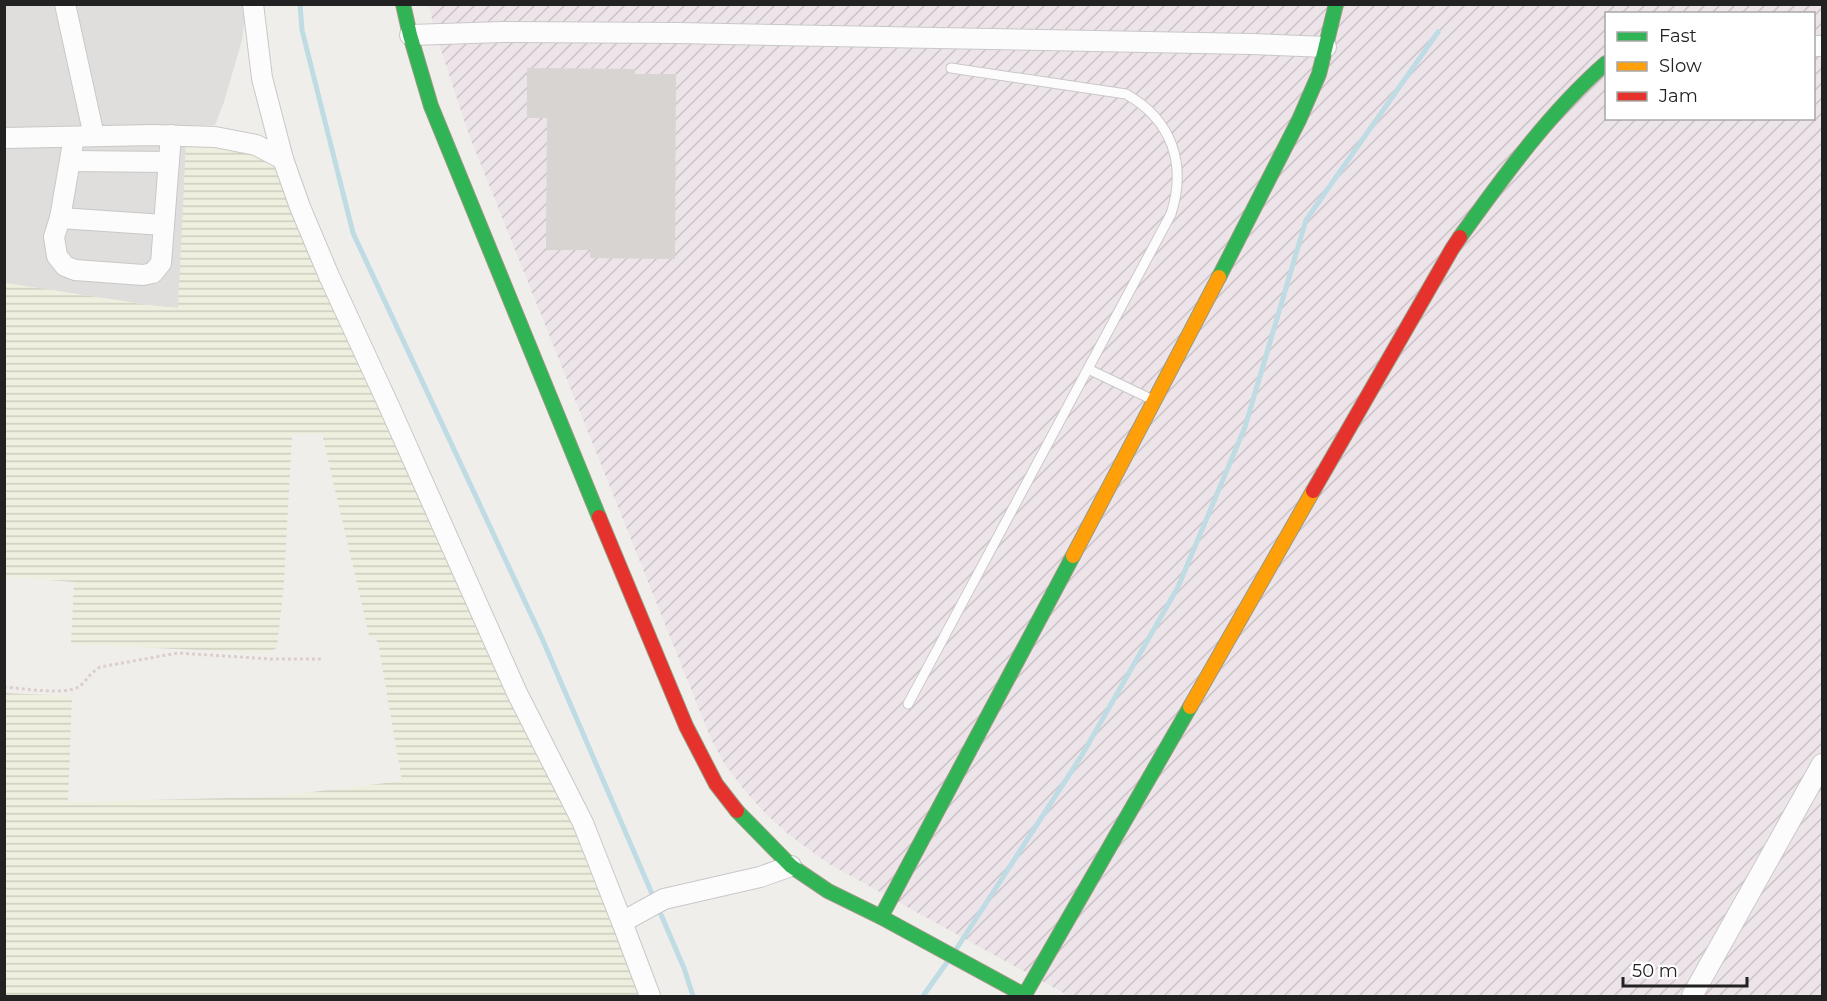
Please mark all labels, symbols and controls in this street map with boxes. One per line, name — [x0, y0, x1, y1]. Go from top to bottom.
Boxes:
legend — [1605, 12, 1815, 120]
text: Fast — [1659, 25, 1697, 47]
text: Slow — [1659, 55, 1702, 77]
text: Jam — [1658, 85, 1698, 107]
scale bar — [1623, 950, 1748, 988]
text: 50 m — [1632, 960, 1678, 982]

